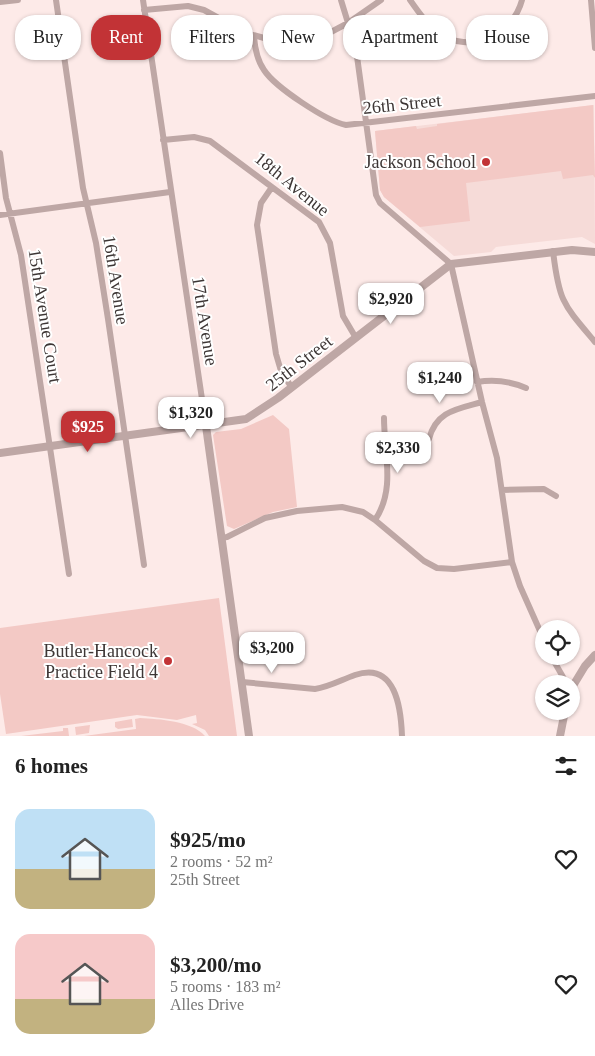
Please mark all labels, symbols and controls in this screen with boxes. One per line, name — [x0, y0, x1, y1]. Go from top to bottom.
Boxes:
chip: Buy — [15, 15, 81, 60]
chip: Rent — [91, 15, 161, 60]
chip: Filters — [171, 15, 253, 60]
chip: New — [263, 15, 333, 60]
chip: Apartment — [343, 15, 456, 60]
chip: House — [466, 15, 548, 60]
street label: 26th Street — [362, 90, 442, 118]
street label: 18th Avenue — [251, 148, 333, 220]
place label: Jackson School — [365, 152, 476, 172]
marker: Jackson School — [480, 156, 492, 168]
street label: 16th Avenue — [99, 234, 133, 326]
street label: 15th Avenue Court — [25, 247, 65, 385]
street label: 17th Avenue — [188, 275, 222, 367]
pin: $2,920 — [350, 282, 432, 325]
text: $2,920 — [369, 290, 413, 307]
street label: 25th Street — [262, 331, 336, 395]
pin: $1,240 — [399, 362, 481, 404]
text: $1,240 — [418, 369, 462, 386]
pin: $1,320 — [150, 396, 232, 439]
text: $1,320 — [169, 404, 213, 421]
pin: $925 — [58, 410, 118, 453]
text: $925 — [72, 418, 104, 435]
pin: $2,330 — [357, 432, 439, 474]
text: $2,330 — [376, 439, 420, 456]
map controls — [535, 620, 580, 720]
button: locate — [535, 620, 580, 665]
pin: $3,200 — [231, 632, 313, 674]
text: $3,200 — [250, 639, 294, 656]
place label: Butler-Hancock Practice Field 4 — [43, 641, 158, 682]
marker: Butler-Hancock Practice Field 4 — [162, 655, 174, 667]
button: layers — [535, 675, 580, 720]
icon: filters — [552, 752, 580, 780]
text: 6 homes — [15, 754, 88, 778]
text: $925/mo — [170, 828, 246, 852]
icon: home — [55, 829, 115, 889]
icon: heart — [552, 845, 580, 873]
text: 2 rooms · 52 m² — [170, 853, 273, 870]
text: 25th Street — [170, 871, 240, 888]
text: $3,200/mo — [170, 953, 262, 977]
icon: home — [55, 954, 115, 1014]
icon: heart — [552, 970, 580, 998]
text: 5 rooms · 183 m² — [170, 978, 281, 995]
text: Alles Drive — [170, 996, 244, 1013]

